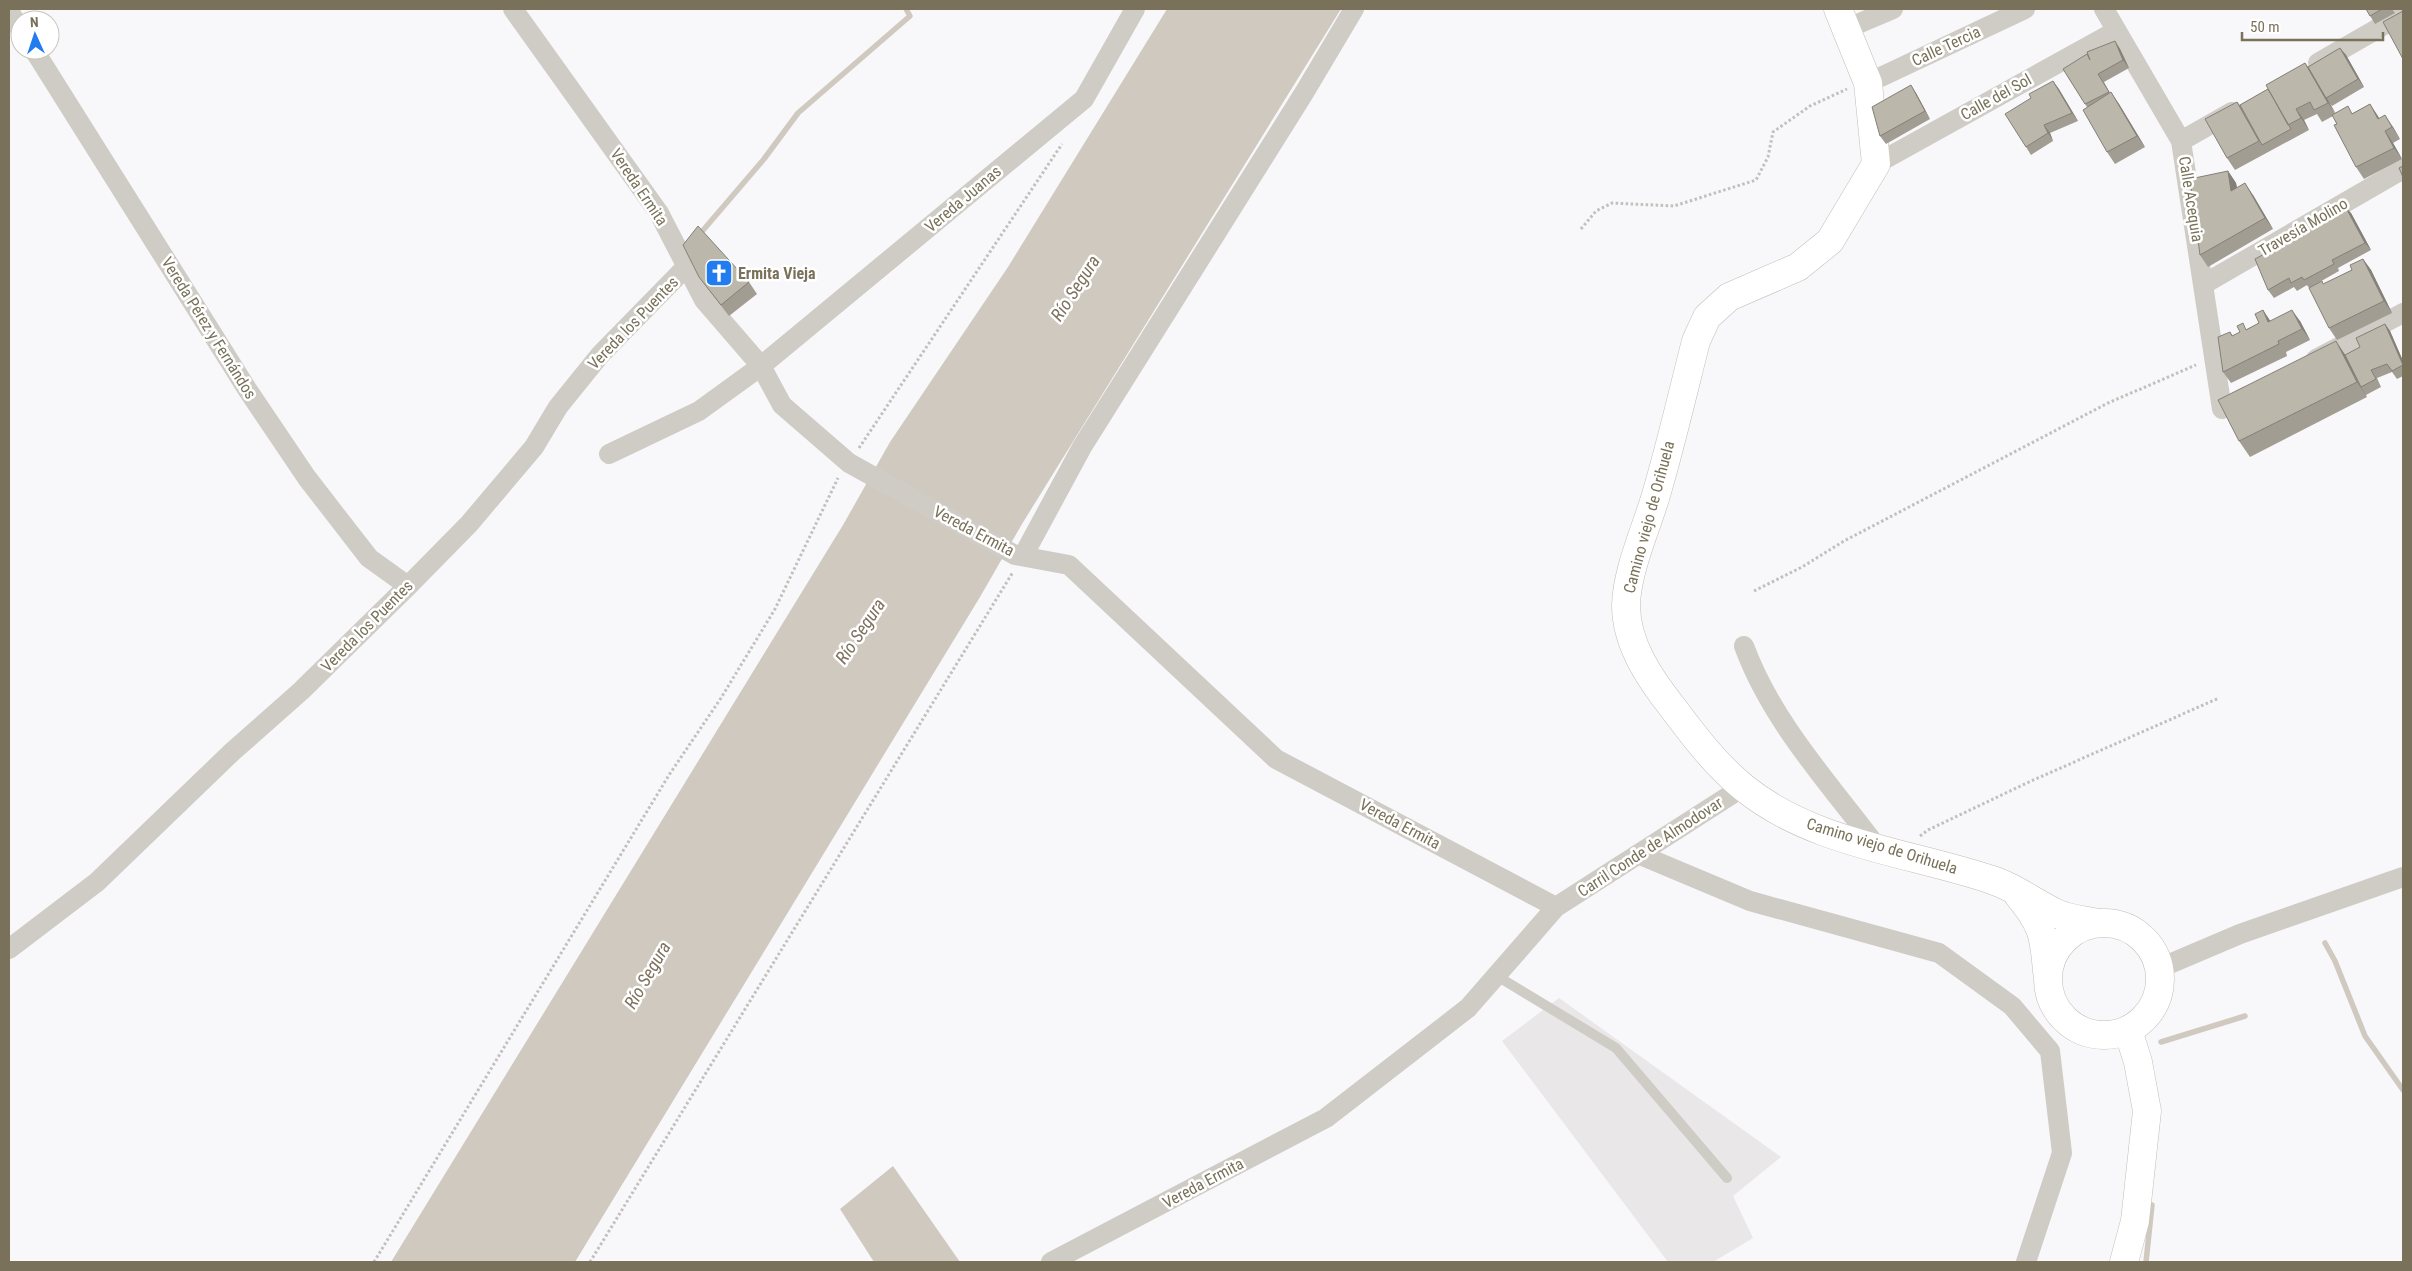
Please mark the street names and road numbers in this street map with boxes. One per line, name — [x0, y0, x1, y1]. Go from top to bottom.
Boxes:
street label: Calle Tercia — [1909, 22, 1983, 70]
street label: Calle del Sol — [1957, 70, 2035, 124]
street label: Vereda Ermita — [606, 145, 672, 229]
street label: Calle Acequia — [2175, 155, 2207, 243]
street label: Vereda Juanas — [921, 162, 1005, 236]
street label: Travesía Molino — [2255, 194, 2351, 260]
street label: Vereda Pérez y Fernándos — [158, 254, 260, 402]
street label: Vereda los Puentes — [584, 273, 682, 373]
street label: Camino viejo de Orihuela — [1620, 439, 1678, 595]
street label: Vereda Ermita — [930, 502, 1018, 560]
street label: Vereda los Puentes — [317, 576, 417, 676]
street label: Carril Conde de Almodovar — [1574, 793, 1726, 901]
street label: Vereda Ermita — [1356, 795, 1444, 853]
street label: Camino viejo de Orihuela — [1804, 814, 1960, 878]
street label: Vereda Ermita — [1159, 1154, 1247, 1212]

